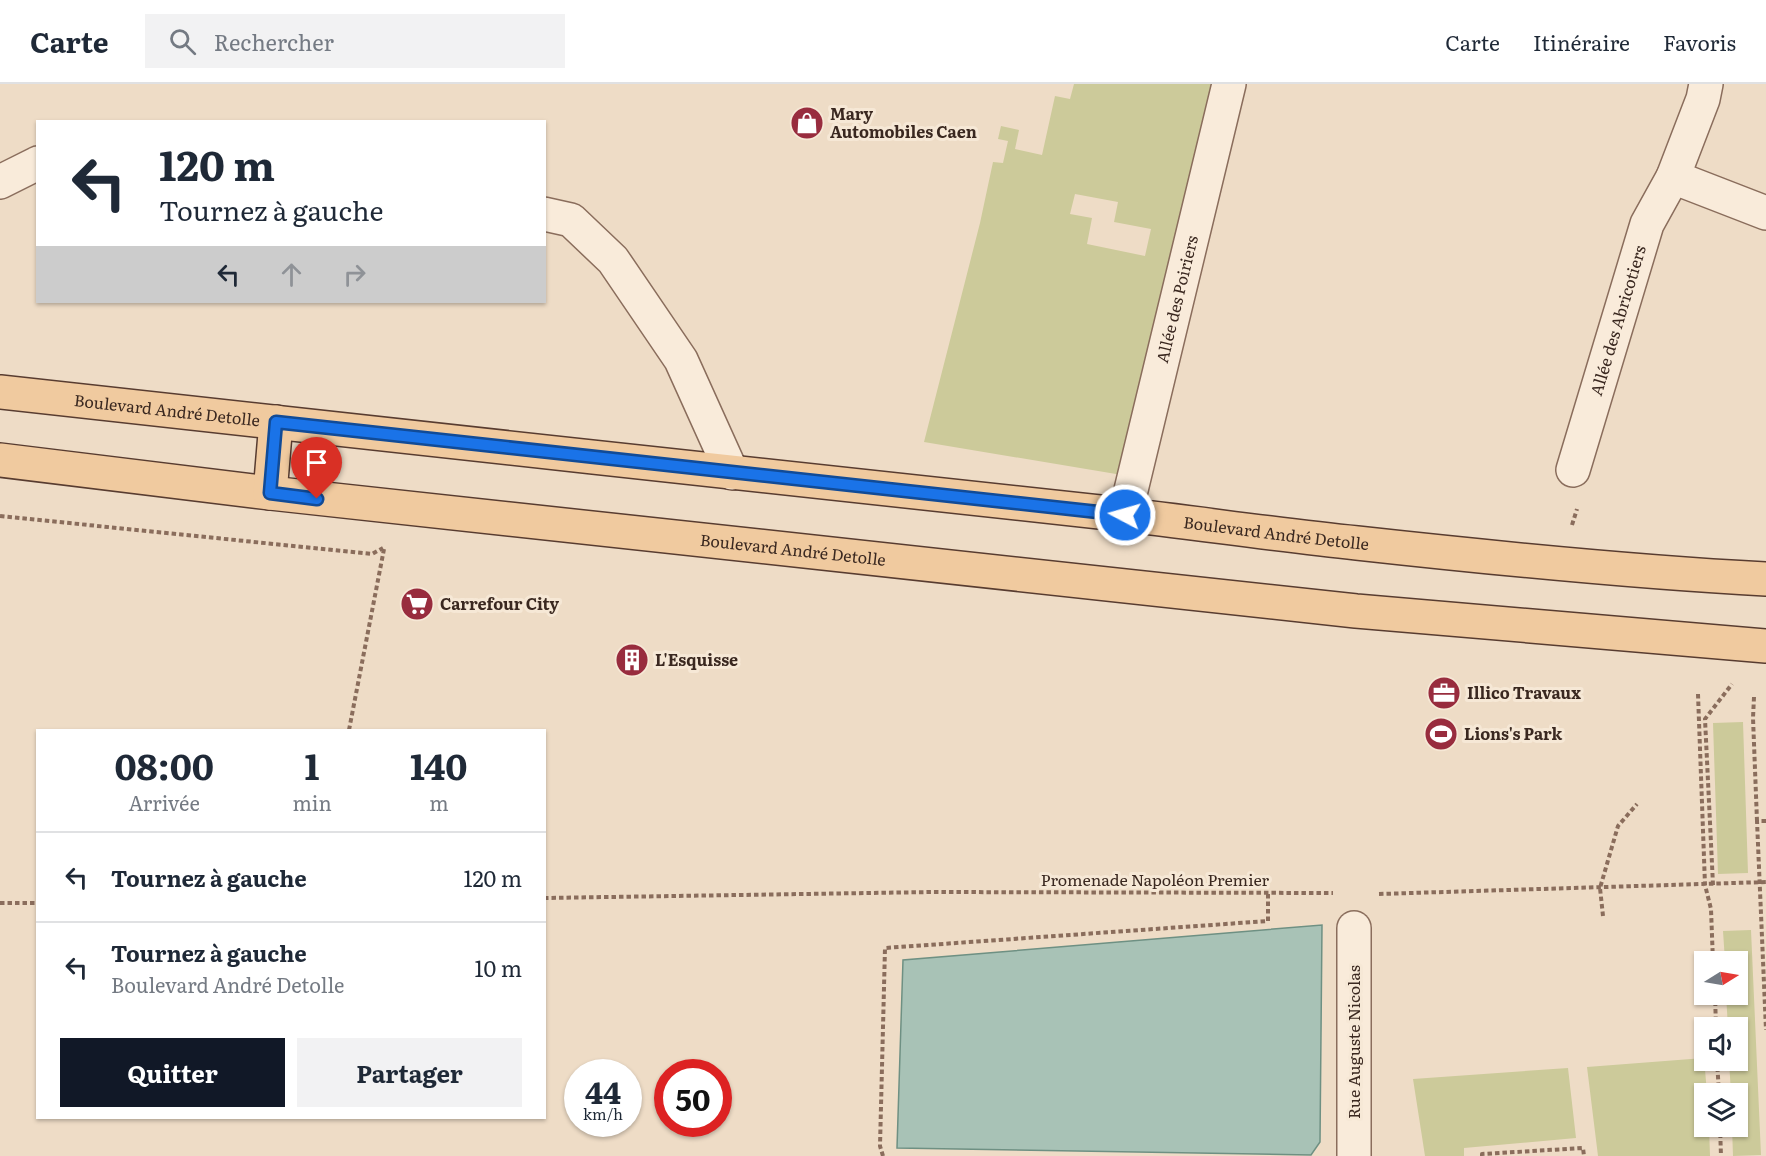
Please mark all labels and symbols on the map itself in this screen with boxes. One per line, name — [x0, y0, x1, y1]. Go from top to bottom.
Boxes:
place label: Mary Automobiles Caen — [830, 101, 977, 143]
shop icon: Mary Automobiles Caen — [789, 105, 825, 141]
street label: Allée des Poiriers — [1149, 233, 1203, 365]
street label: Allée des Abricotiers — [1583, 242, 1651, 399]
street label: Boulevard André Detolle — [73, 387, 261, 432]
pin — [291, 437, 342, 499]
position arrow — [1093, 483, 1157, 547]
street label: Boulevard André Detolle — [1182, 509, 1370, 555]
street label: Boulevard André Detolle — [699, 527, 887, 571]
supermarket icon: Carrefour City — [399, 586, 435, 622]
place label: Carrefour City — [440, 591, 559, 615]
building icon: L'Esquisse — [614, 642, 650, 678]
place label: L'Esquisse — [655, 647, 738, 671]
office icon: Illico Travaux — [1426, 675, 1462, 711]
place label: Illico Travaux — [1467, 680, 1581, 704]
sports icon: Lions's Park — [1423, 716, 1459, 752]
place label: Lions's Park — [1464, 721, 1562, 745]
street label: Promenade Napoléon Premier — [1041, 867, 1270, 891]
north arrow — [1694, 951, 1748, 1005]
street label: Rue Auguste Nicolas — [1341, 965, 1365, 1119]
speed limit sign: 50 — [654, 1059, 732, 1137]

